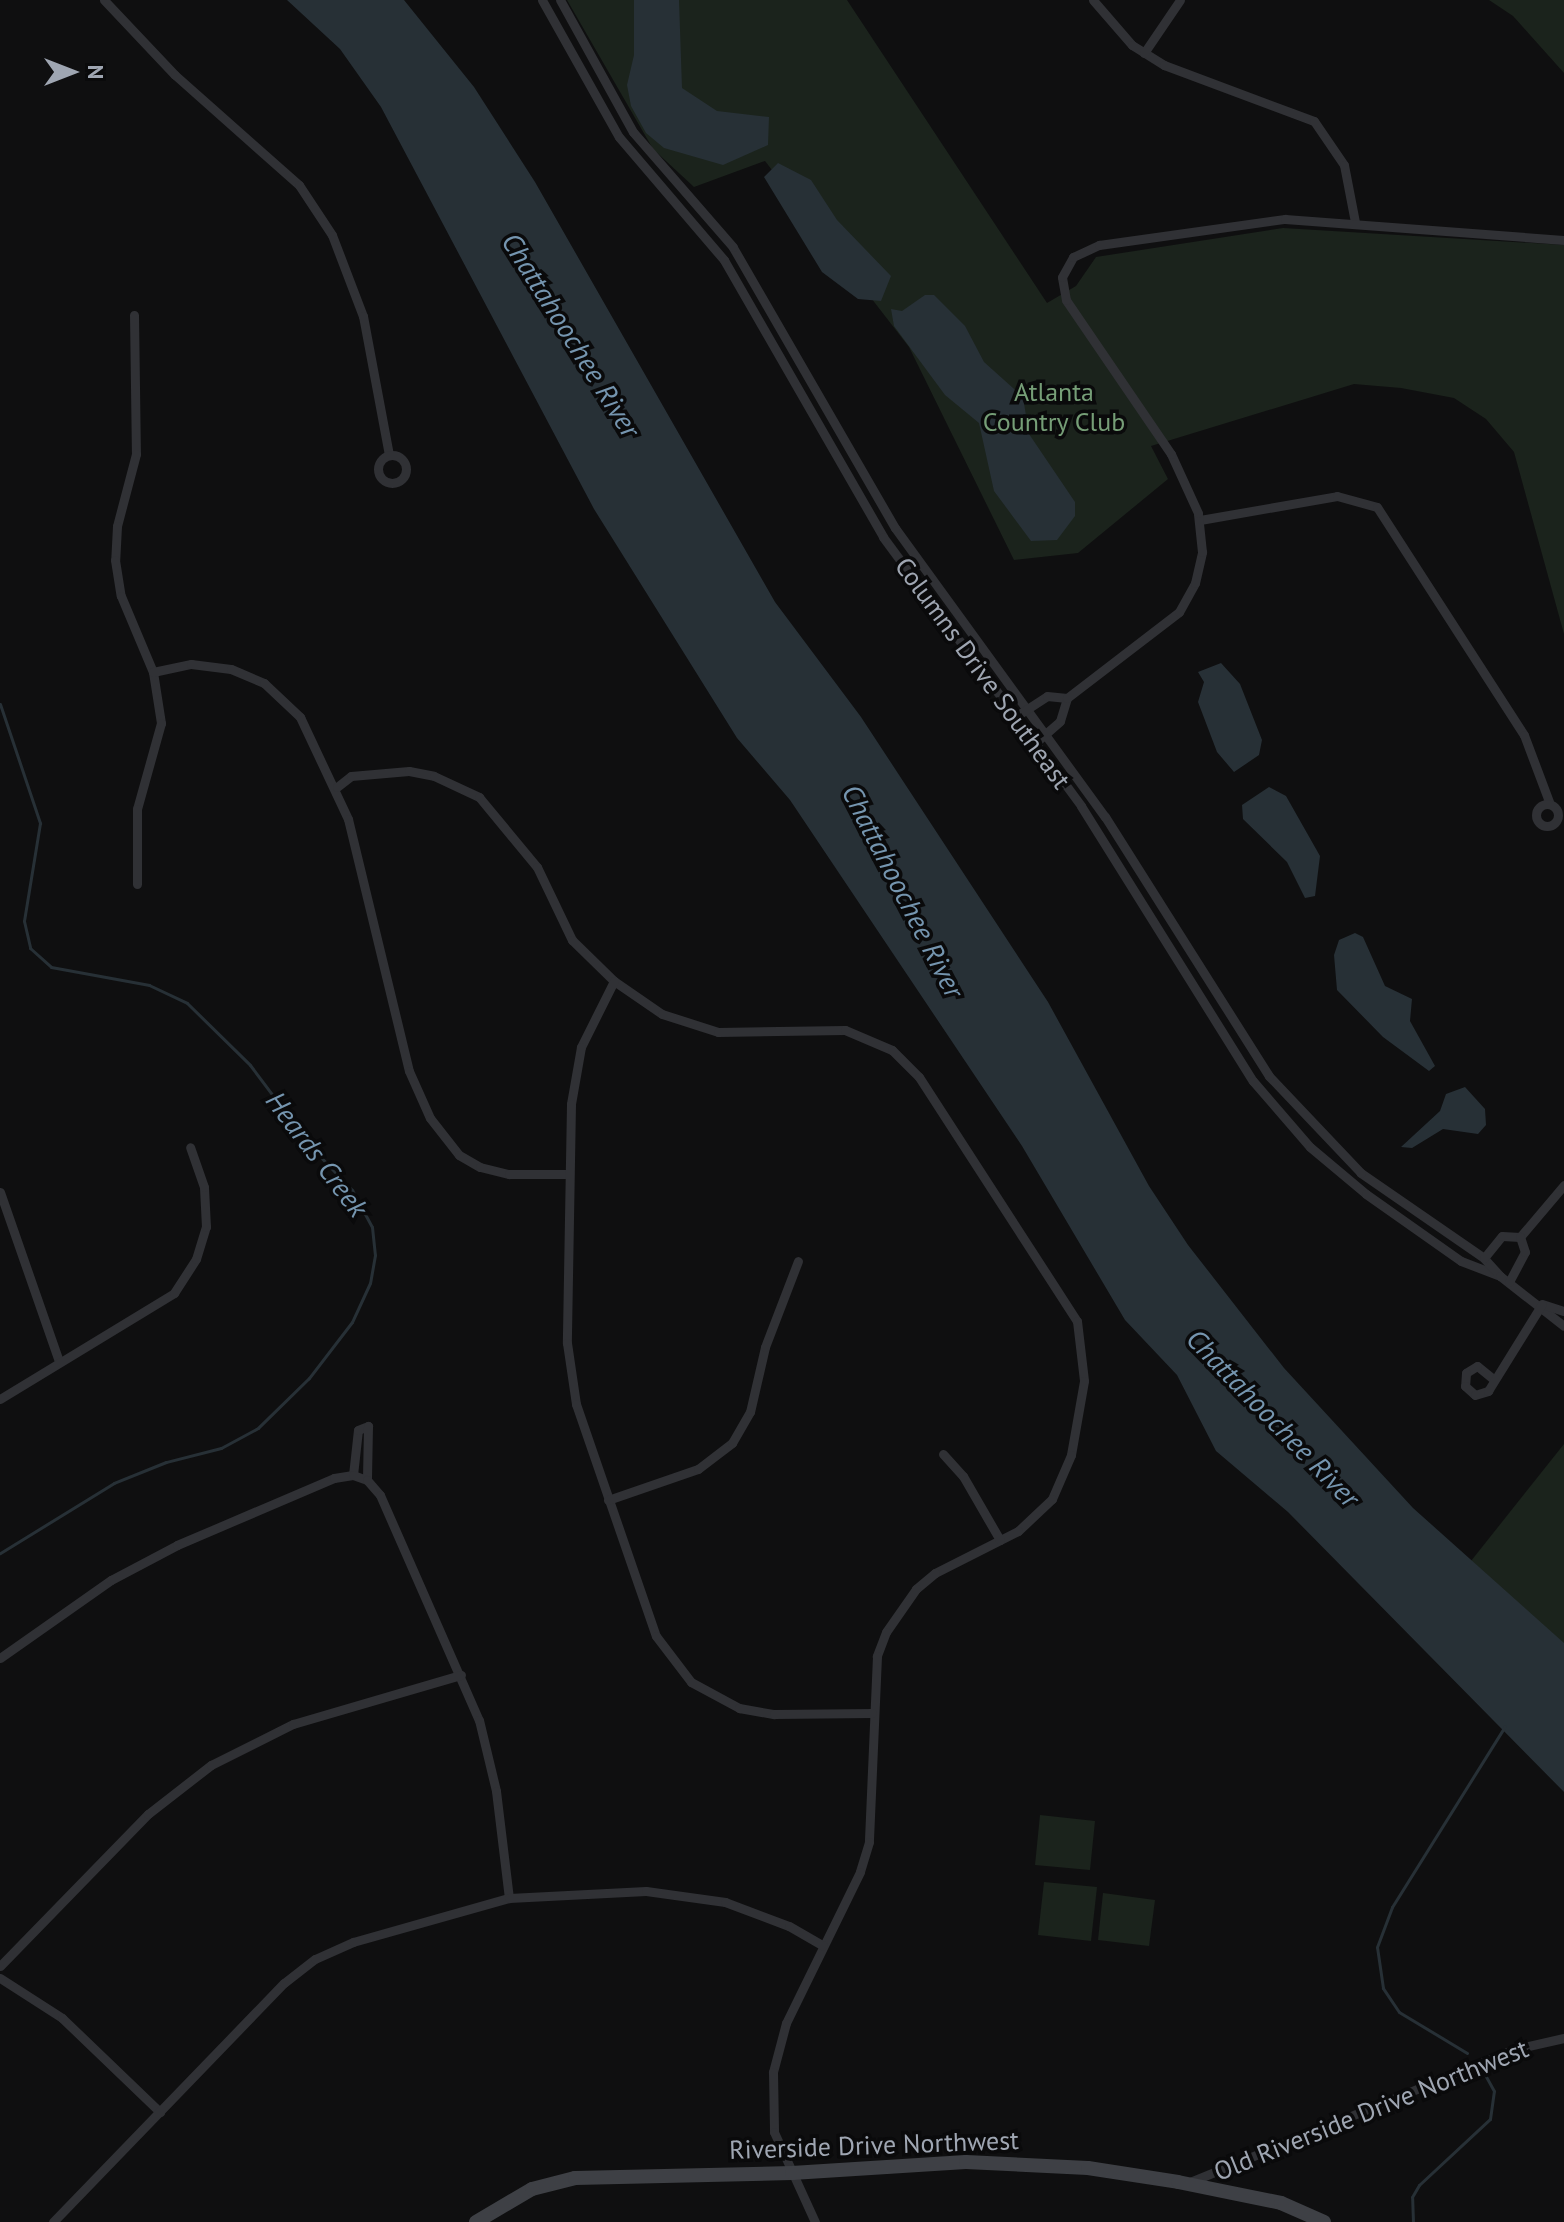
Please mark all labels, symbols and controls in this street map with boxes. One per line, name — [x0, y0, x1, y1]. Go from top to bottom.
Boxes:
north arrow — [32, 32, 112, 112]
text: N — [82, 65, 110, 79]
water label: Chattahoochee River — [495, 227, 647, 443]
park label: Atlanta Country Club — [982, 376, 1126, 438]
street label: Columns Drive Southeast — [889, 551, 1077, 795]
water label: Chattahoochee River — [835, 779, 971, 1003]
water label: Heards Creek — [259, 1085, 375, 1223]
water label: Chattahoochee River — [1180, 1322, 1366, 1514]
street label: Old Riverside Drive Northwest — [1209, 2033, 1533, 2187]
street label: Riverside Drive Northwest — [729, 2124, 1019, 2166]

